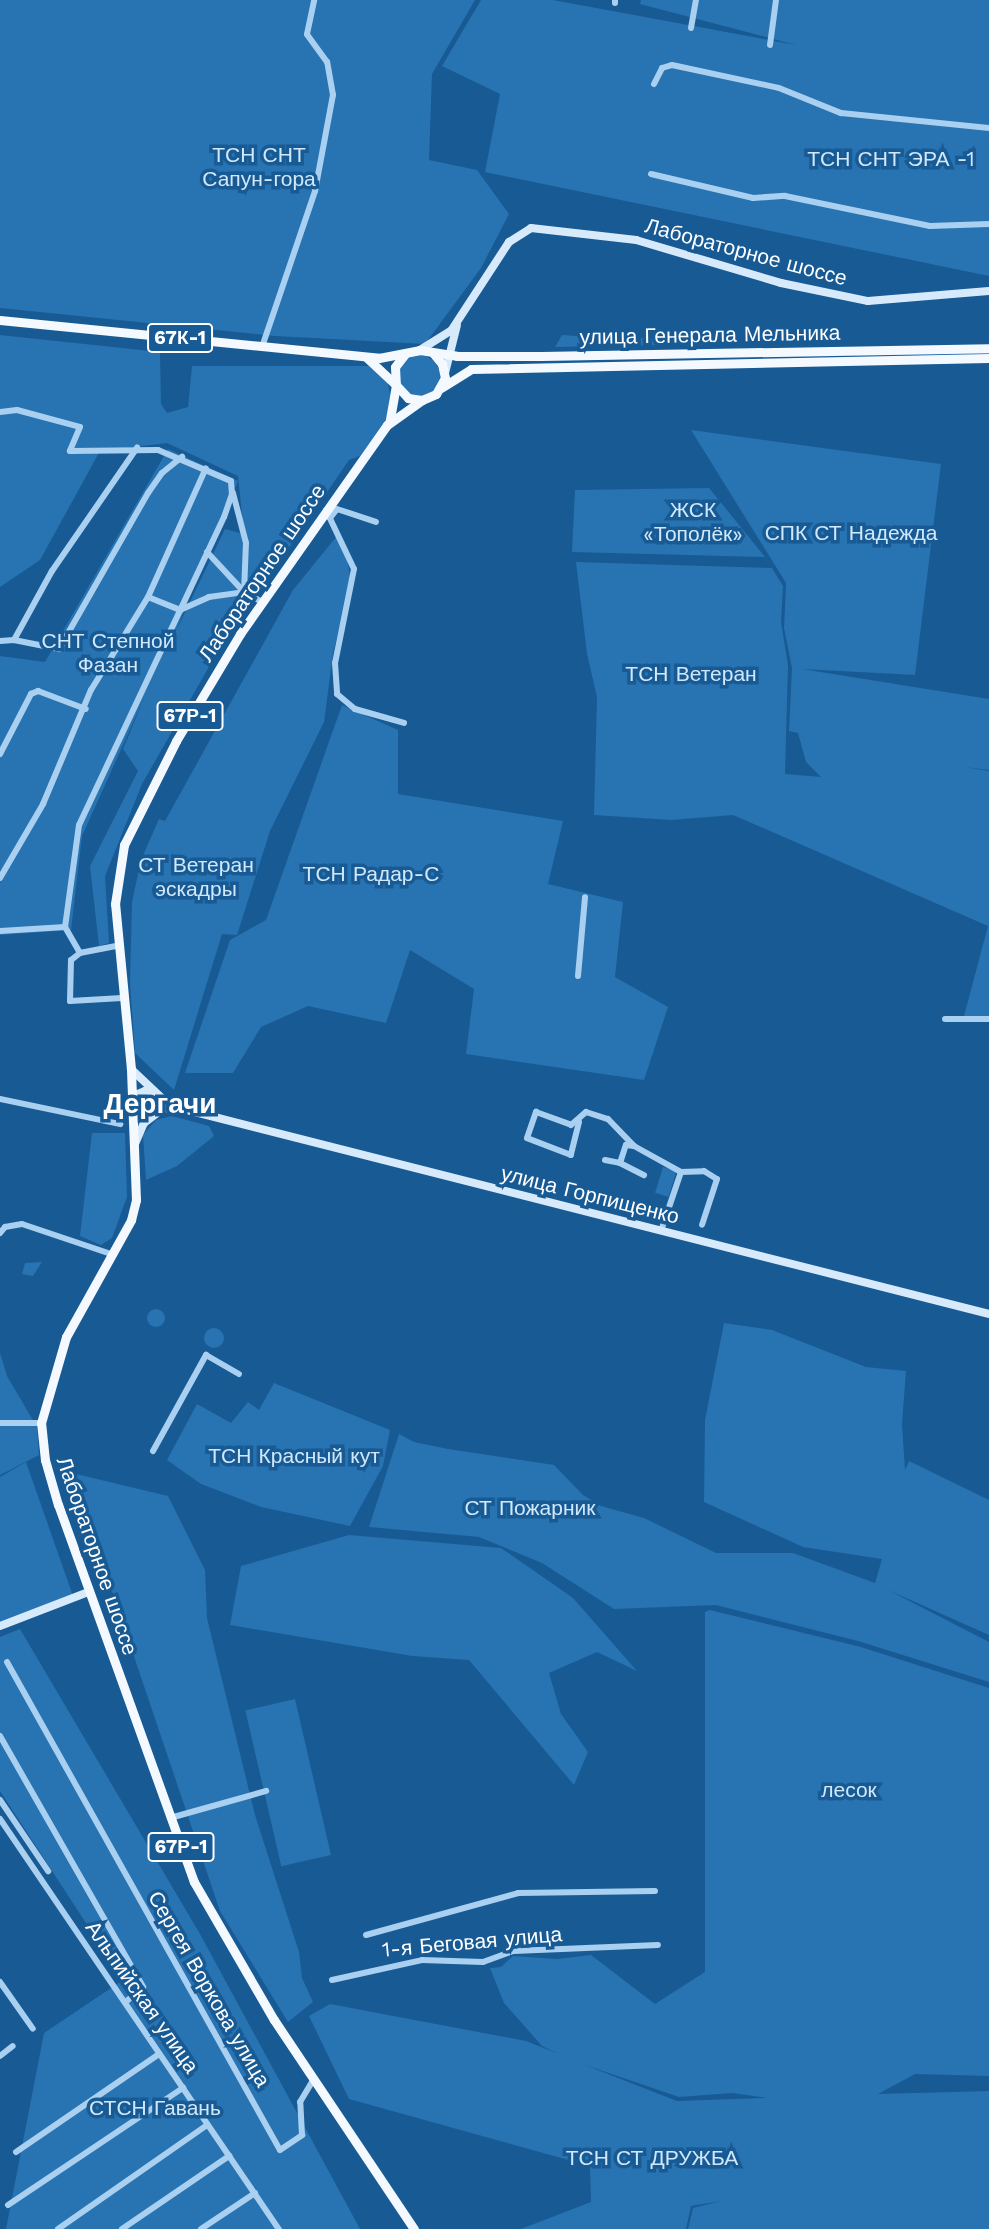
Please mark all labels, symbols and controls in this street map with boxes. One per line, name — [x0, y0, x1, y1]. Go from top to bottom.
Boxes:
park label: ТСН СНТ Сапун-гора — [202, 142, 316, 192]
park label: ТСН СНТ ЭРА -1 — [807, 146, 975, 172]
street label: Лабораторное шоссе — [642, 213, 850, 291]
street label: улица Генерала Мельника — [579, 320, 841, 350]
road number: 67К-1 — [147, 322, 213, 354]
street label: Лабораторное шоссе — [193, 480, 331, 666]
park label: ЖСК «Тополёк» — [643, 497, 743, 547]
park label: СПК СТ Надежда — [765, 520, 937, 546]
park label: СНТ Степной Фазан — [42, 628, 174, 678]
park label: ТСН Ветеран — [625, 661, 757, 687]
road number: 67Р-1 — [155, 701, 225, 732]
park label: СТ Ветеран эскадры — [138, 852, 254, 902]
park label: ТСН Радар-С — [303, 861, 439, 887]
district label: Дергачи — [104, 1087, 216, 1121]
street label: улица Горпищенко — [498, 1161, 682, 1229]
park label: ТСН Красный кут — [208, 1443, 380, 1469]
street label: Лабораторное шоссе — [51, 1454, 143, 1658]
park label: СТ Пожарник — [465, 1495, 595, 1521]
park label: лесок — [821, 1777, 877, 1803]
road number: 67Р-1 — [146, 1831, 216, 1862]
street label: Сергея Воркова улица — [143, 1887, 275, 2091]
street label: Альпийская улица — [80, 1916, 204, 2078]
street label: 1-я Беговая улица — [381, 1922, 563, 1962]
park label: СТСН Гавань — [89, 2095, 221, 2121]
park label: ТСН СТ ДРУЖБА — [566, 2145, 738, 2171]

